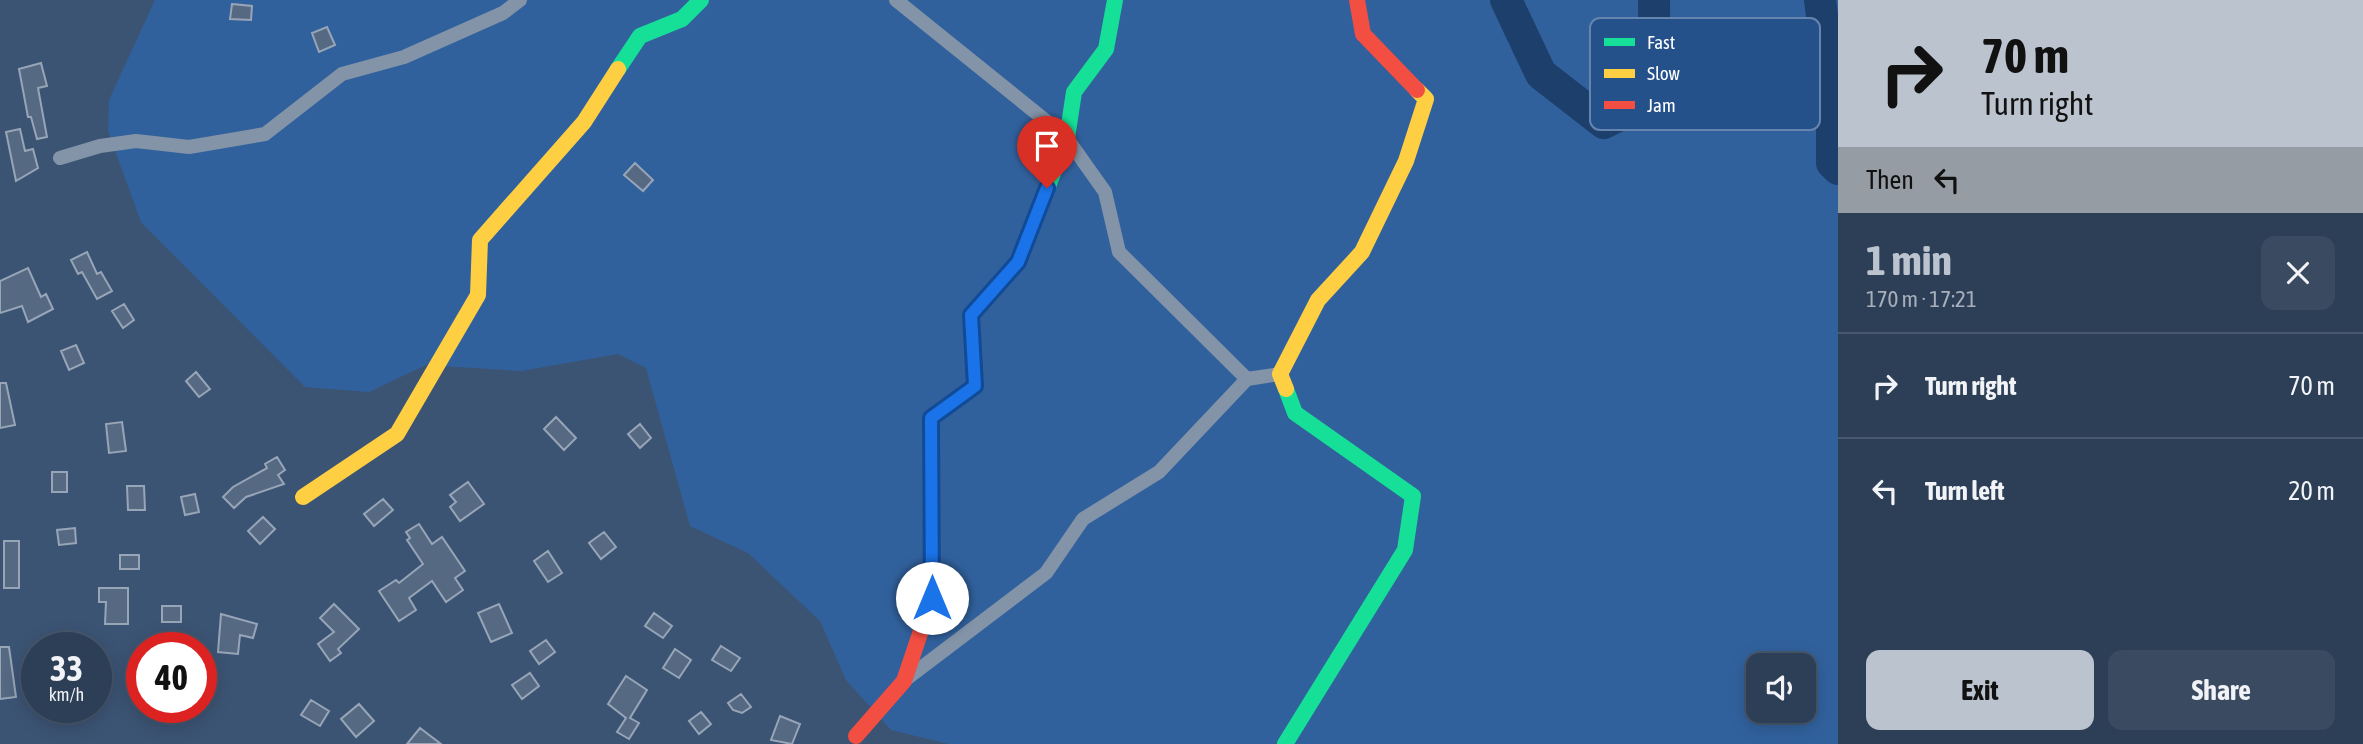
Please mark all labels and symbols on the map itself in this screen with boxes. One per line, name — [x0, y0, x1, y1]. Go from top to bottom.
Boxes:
legend — [1590, 18, 1820, 130]
text: Fast — [1647, 31, 1675, 53]
text: Slow — [1647, 62, 1681, 84]
text: Jam — [1647, 94, 1676, 116]
pin — [1017, 116, 1077, 188]
position arrow — [895, 561, 969, 635]
speed limit sign: 40 — [126, 632, 217, 723]

